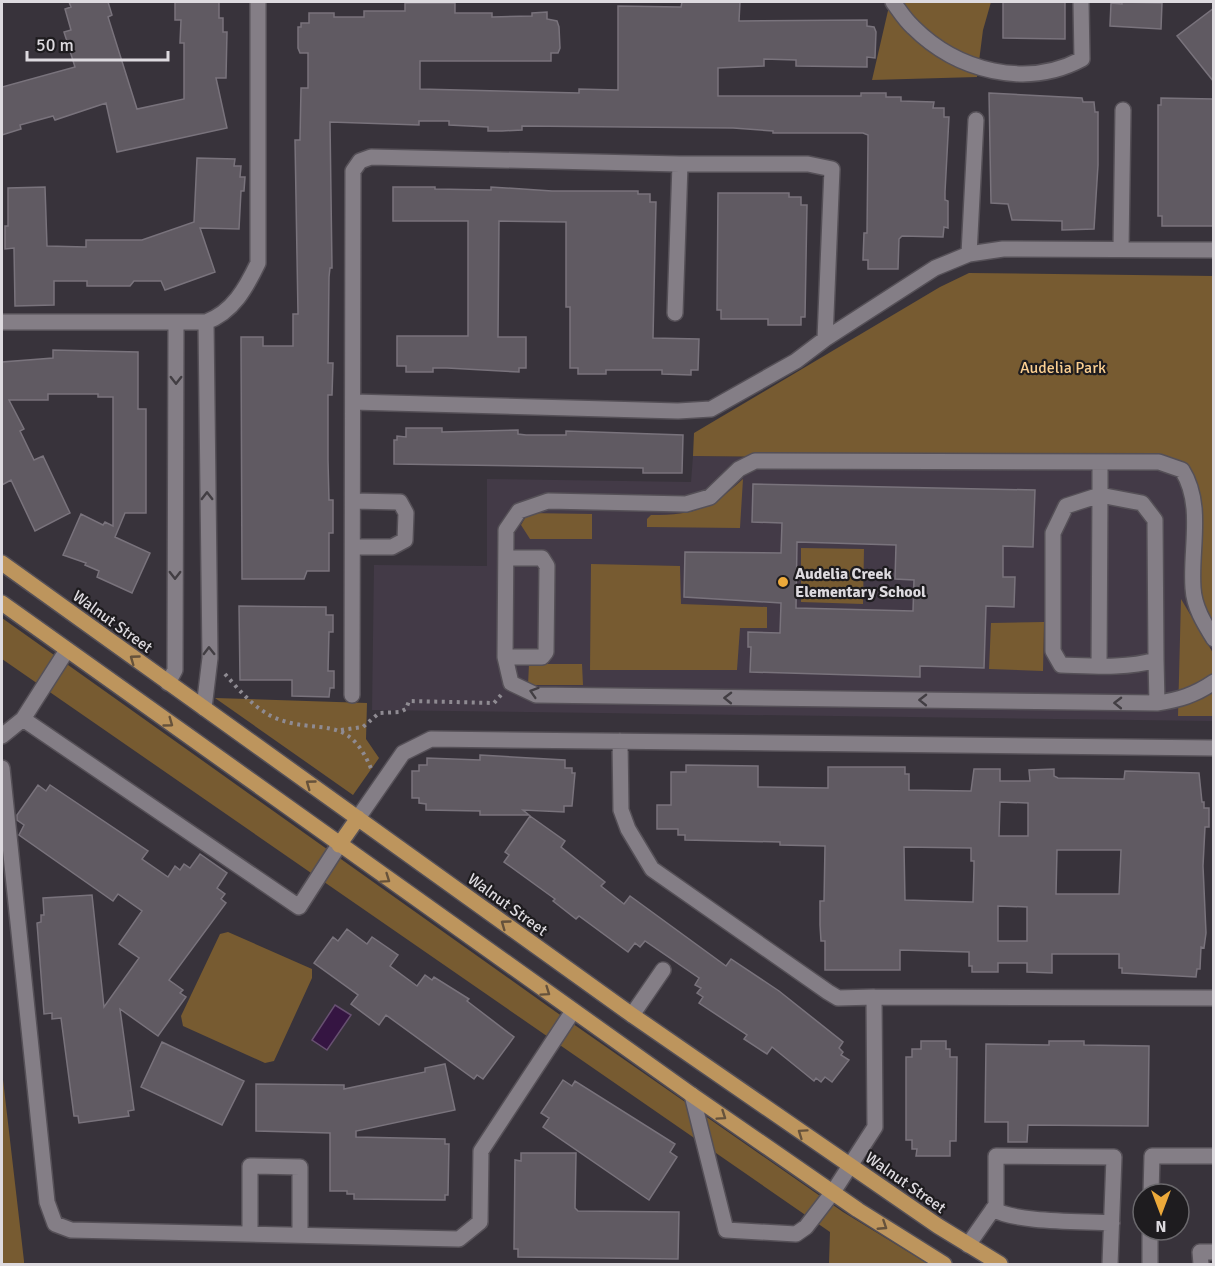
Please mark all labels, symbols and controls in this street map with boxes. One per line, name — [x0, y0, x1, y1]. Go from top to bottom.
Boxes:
scale bar — [27, 24, 168, 62]
text: 50 m — [36, 34, 74, 56]
park label: Audelia Park — [1020, 358, 1106, 378]
one-way arrow — [170, 376, 182, 385]
one-way arrow — [201, 491, 213, 500]
place label: Audelia Creek Elementary School — [795, 564, 926, 602]
one-way arrow — [169, 571, 181, 580]
marker: Audelia Creek Elementary School — [776, 575, 790, 589]
street label: Walnut Street — [68, 586, 157, 658]
one-way arrow — [203, 646, 216, 655]
one-way arrow — [130, 655, 141, 666]
one-way arrow — [529, 687, 539, 699]
one-way arrow — [723, 692, 732, 704]
one-way arrow — [918, 694, 927, 706]
one-way arrow — [1113, 696, 1122, 709]
one-way arrow — [162, 716, 173, 727]
one-way arrow — [306, 780, 317, 791]
street label: Walnut Street — [463, 869, 552, 941]
one-way arrow — [380, 872, 391, 883]
one-way arrow — [501, 920, 512, 931]
one-way arrow — [539, 985, 550, 996]
one-way arrow — [715, 1109, 726, 1120]
one-way arrow — [798, 1129, 809, 1140]
street label: Walnut Street — [861, 1148, 950, 1218]
north arrow — [1131, 1182, 1191, 1242]
text: N — [1155, 1216, 1167, 1236]
one-way arrow — [877, 1218, 887, 1230]

